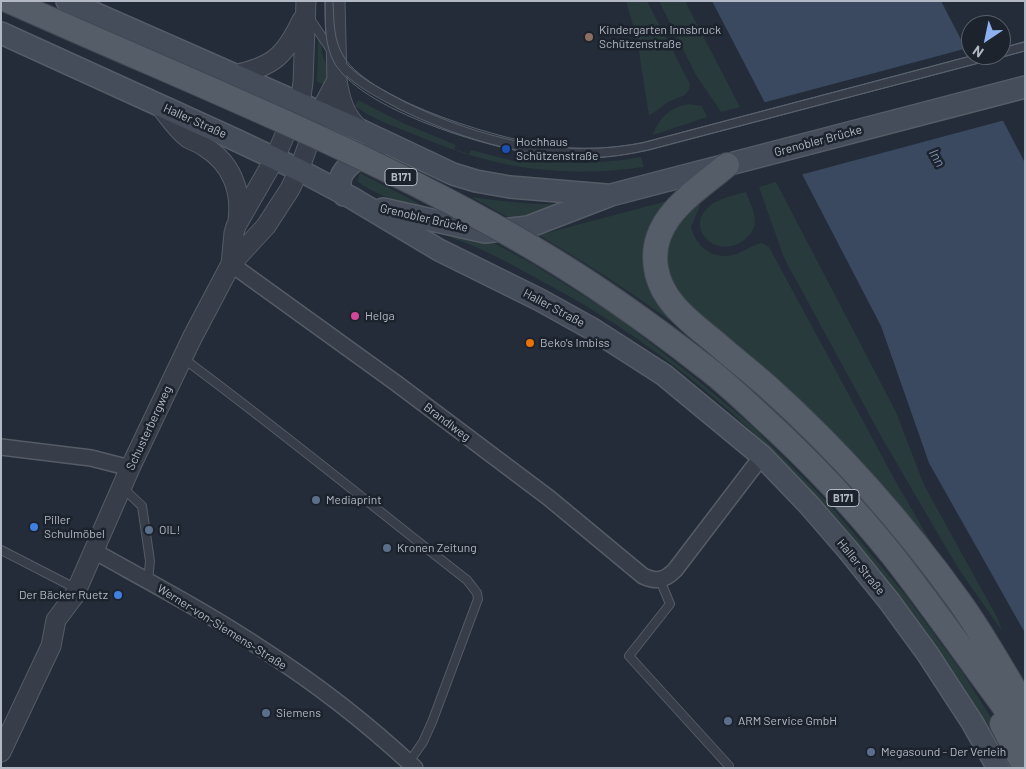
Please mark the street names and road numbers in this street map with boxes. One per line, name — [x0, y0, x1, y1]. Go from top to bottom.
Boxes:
street label: Haller Straße — [161, 101, 229, 141]
street label: Grenobler Brücke — [773, 122, 863, 160]
road number: B171 — [385, 168, 417, 186]
street label: Grenobler Brücke — [378, 201, 470, 235]
street label: Haller Straße — [521, 286, 587, 330]
street label: Schusterbergweg — [123, 383, 175, 473]
street label: Brandlweg — [421, 400, 473, 444]
road number: B171 — [827, 489, 859, 506]
street label: Haller Straße — [834, 536, 888, 598]
street label: Werner-von-Siemens-Straße — [155, 581, 289, 673]

